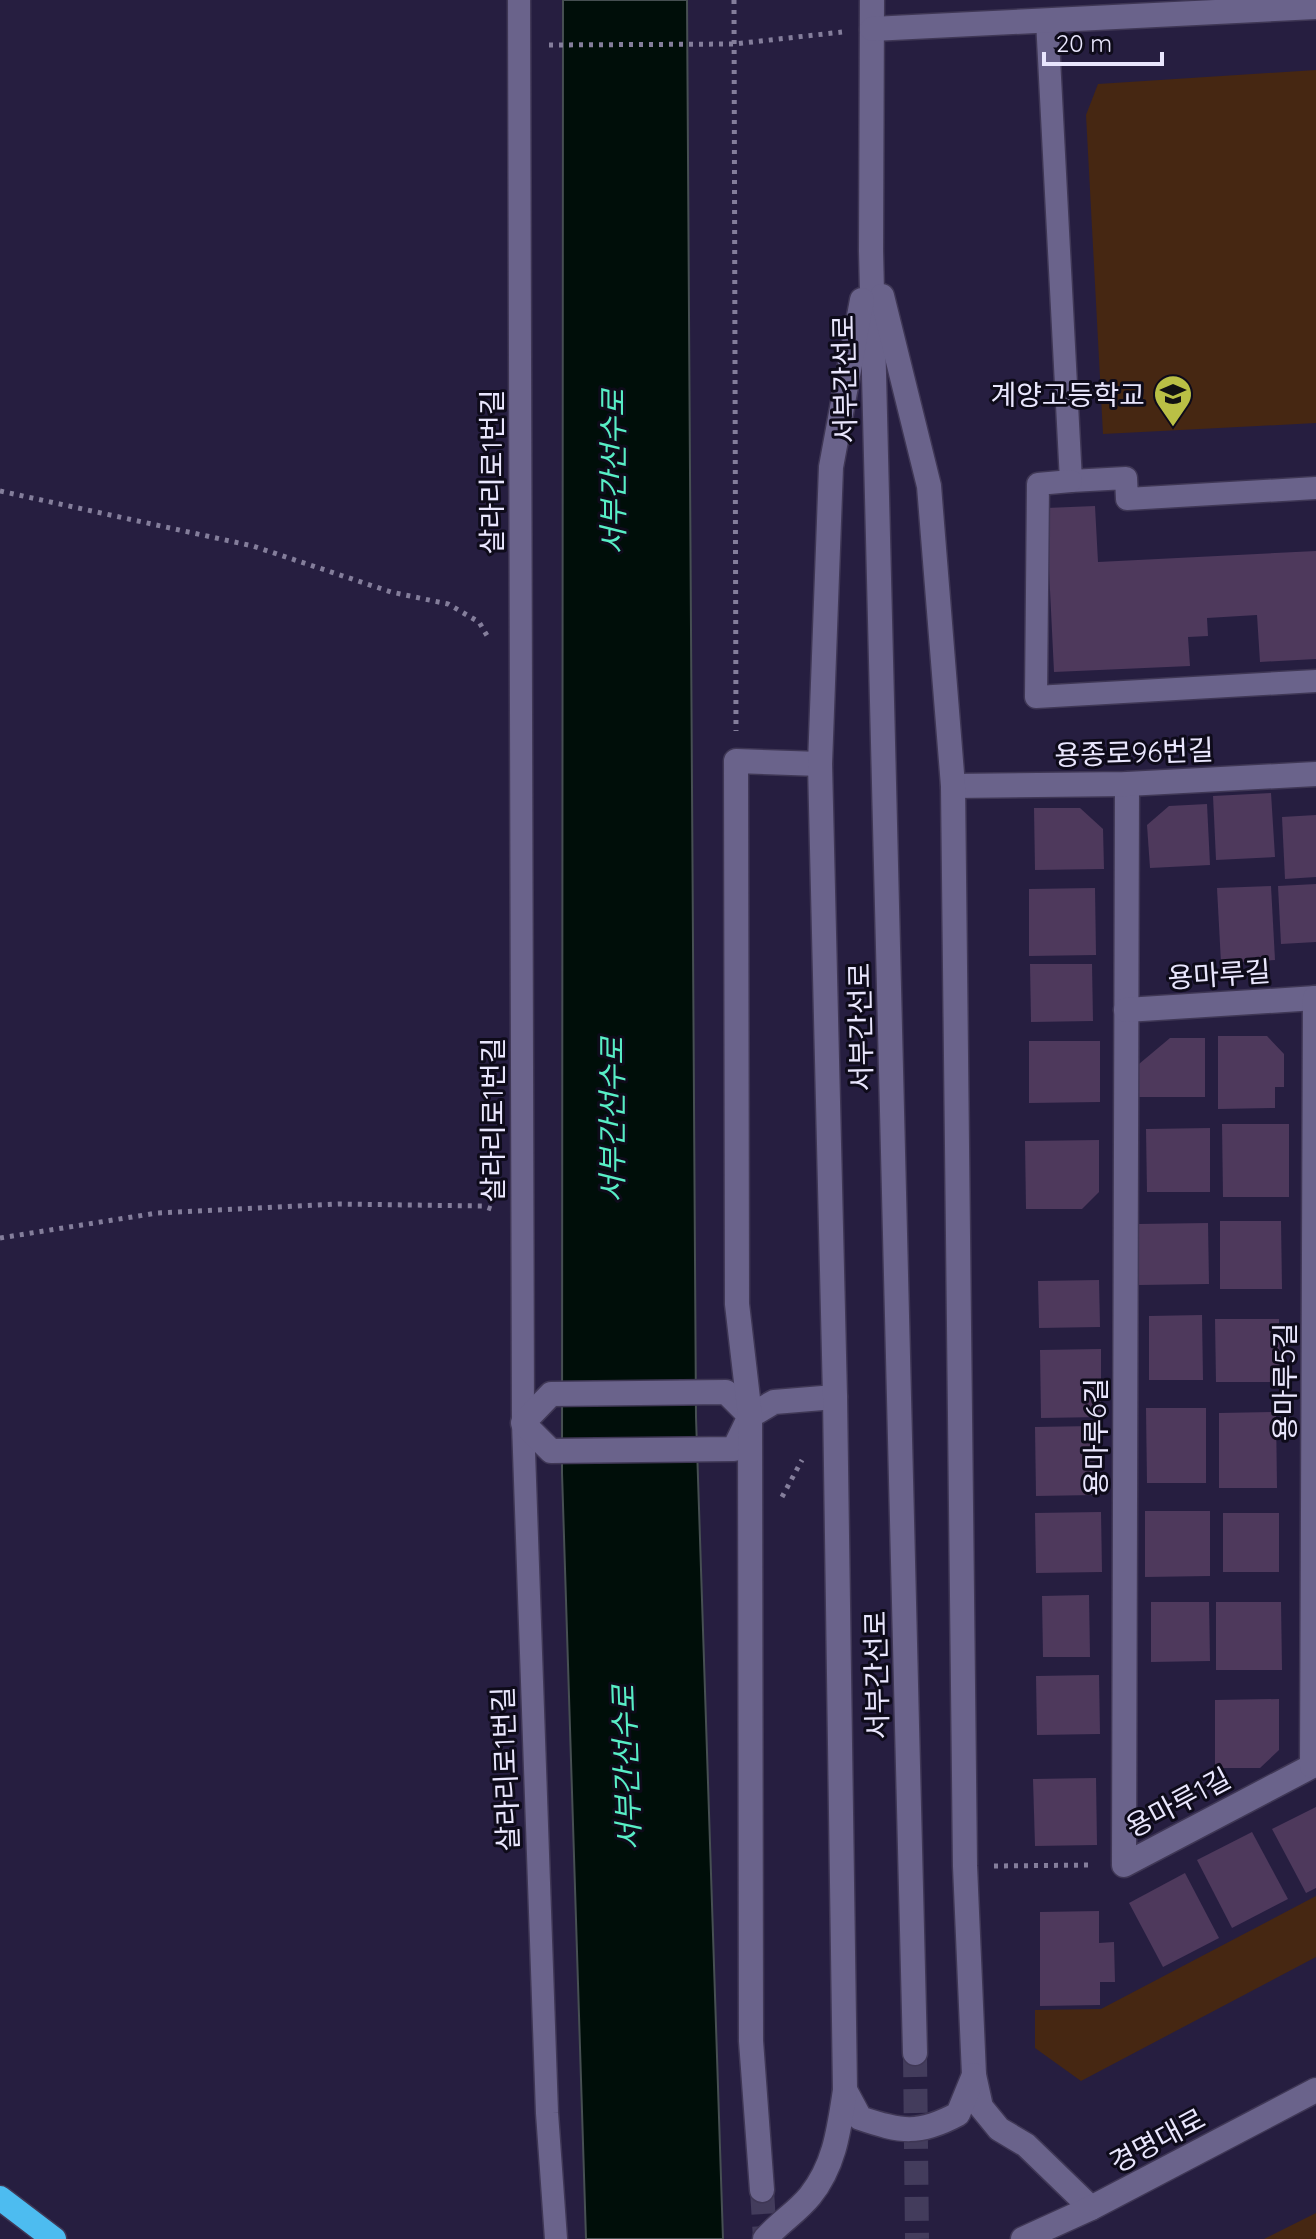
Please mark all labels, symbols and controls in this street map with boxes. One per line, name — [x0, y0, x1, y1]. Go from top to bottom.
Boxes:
scale bar — [1044, 16, 1162, 66]
text: 20 m — [1056, 28, 1112, 58]
street label: 서부간선로 — [825, 314, 863, 444]
school or university icon: 계양고등학교 — [1152, 373, 1194, 428]
place label: 계양고등학교 — [990, 377, 1145, 412]
water label: 서부간선수로 — [594, 388, 632, 555]
street label: 살라리로1번길 — [474, 390, 509, 554]
street label: 용종로96번길 — [1054, 732, 1214, 772]
street label: 용마루길 — [1166, 953, 1272, 995]
street label: 서부간선로 — [841, 962, 879, 1092]
water label: 서부간선수로 — [593, 1036, 631, 1203]
street label: 살라리로1번길 — [475, 1038, 510, 1202]
street label: 용마루5길 — [1267, 1323, 1302, 1441]
street label: 용마루6길 — [1078, 1378, 1113, 1496]
street label: 서부간선로 — [857, 1610, 895, 1740]
water label: 서부간선수로 — [604, 1683, 648, 1851]
street label: 살라리로1번길 — [485, 1686, 525, 1852]
street label: 용마루1길 — [1120, 1760, 1236, 1844]
street label: 경명대로 — [1103, 2100, 1211, 2180]

